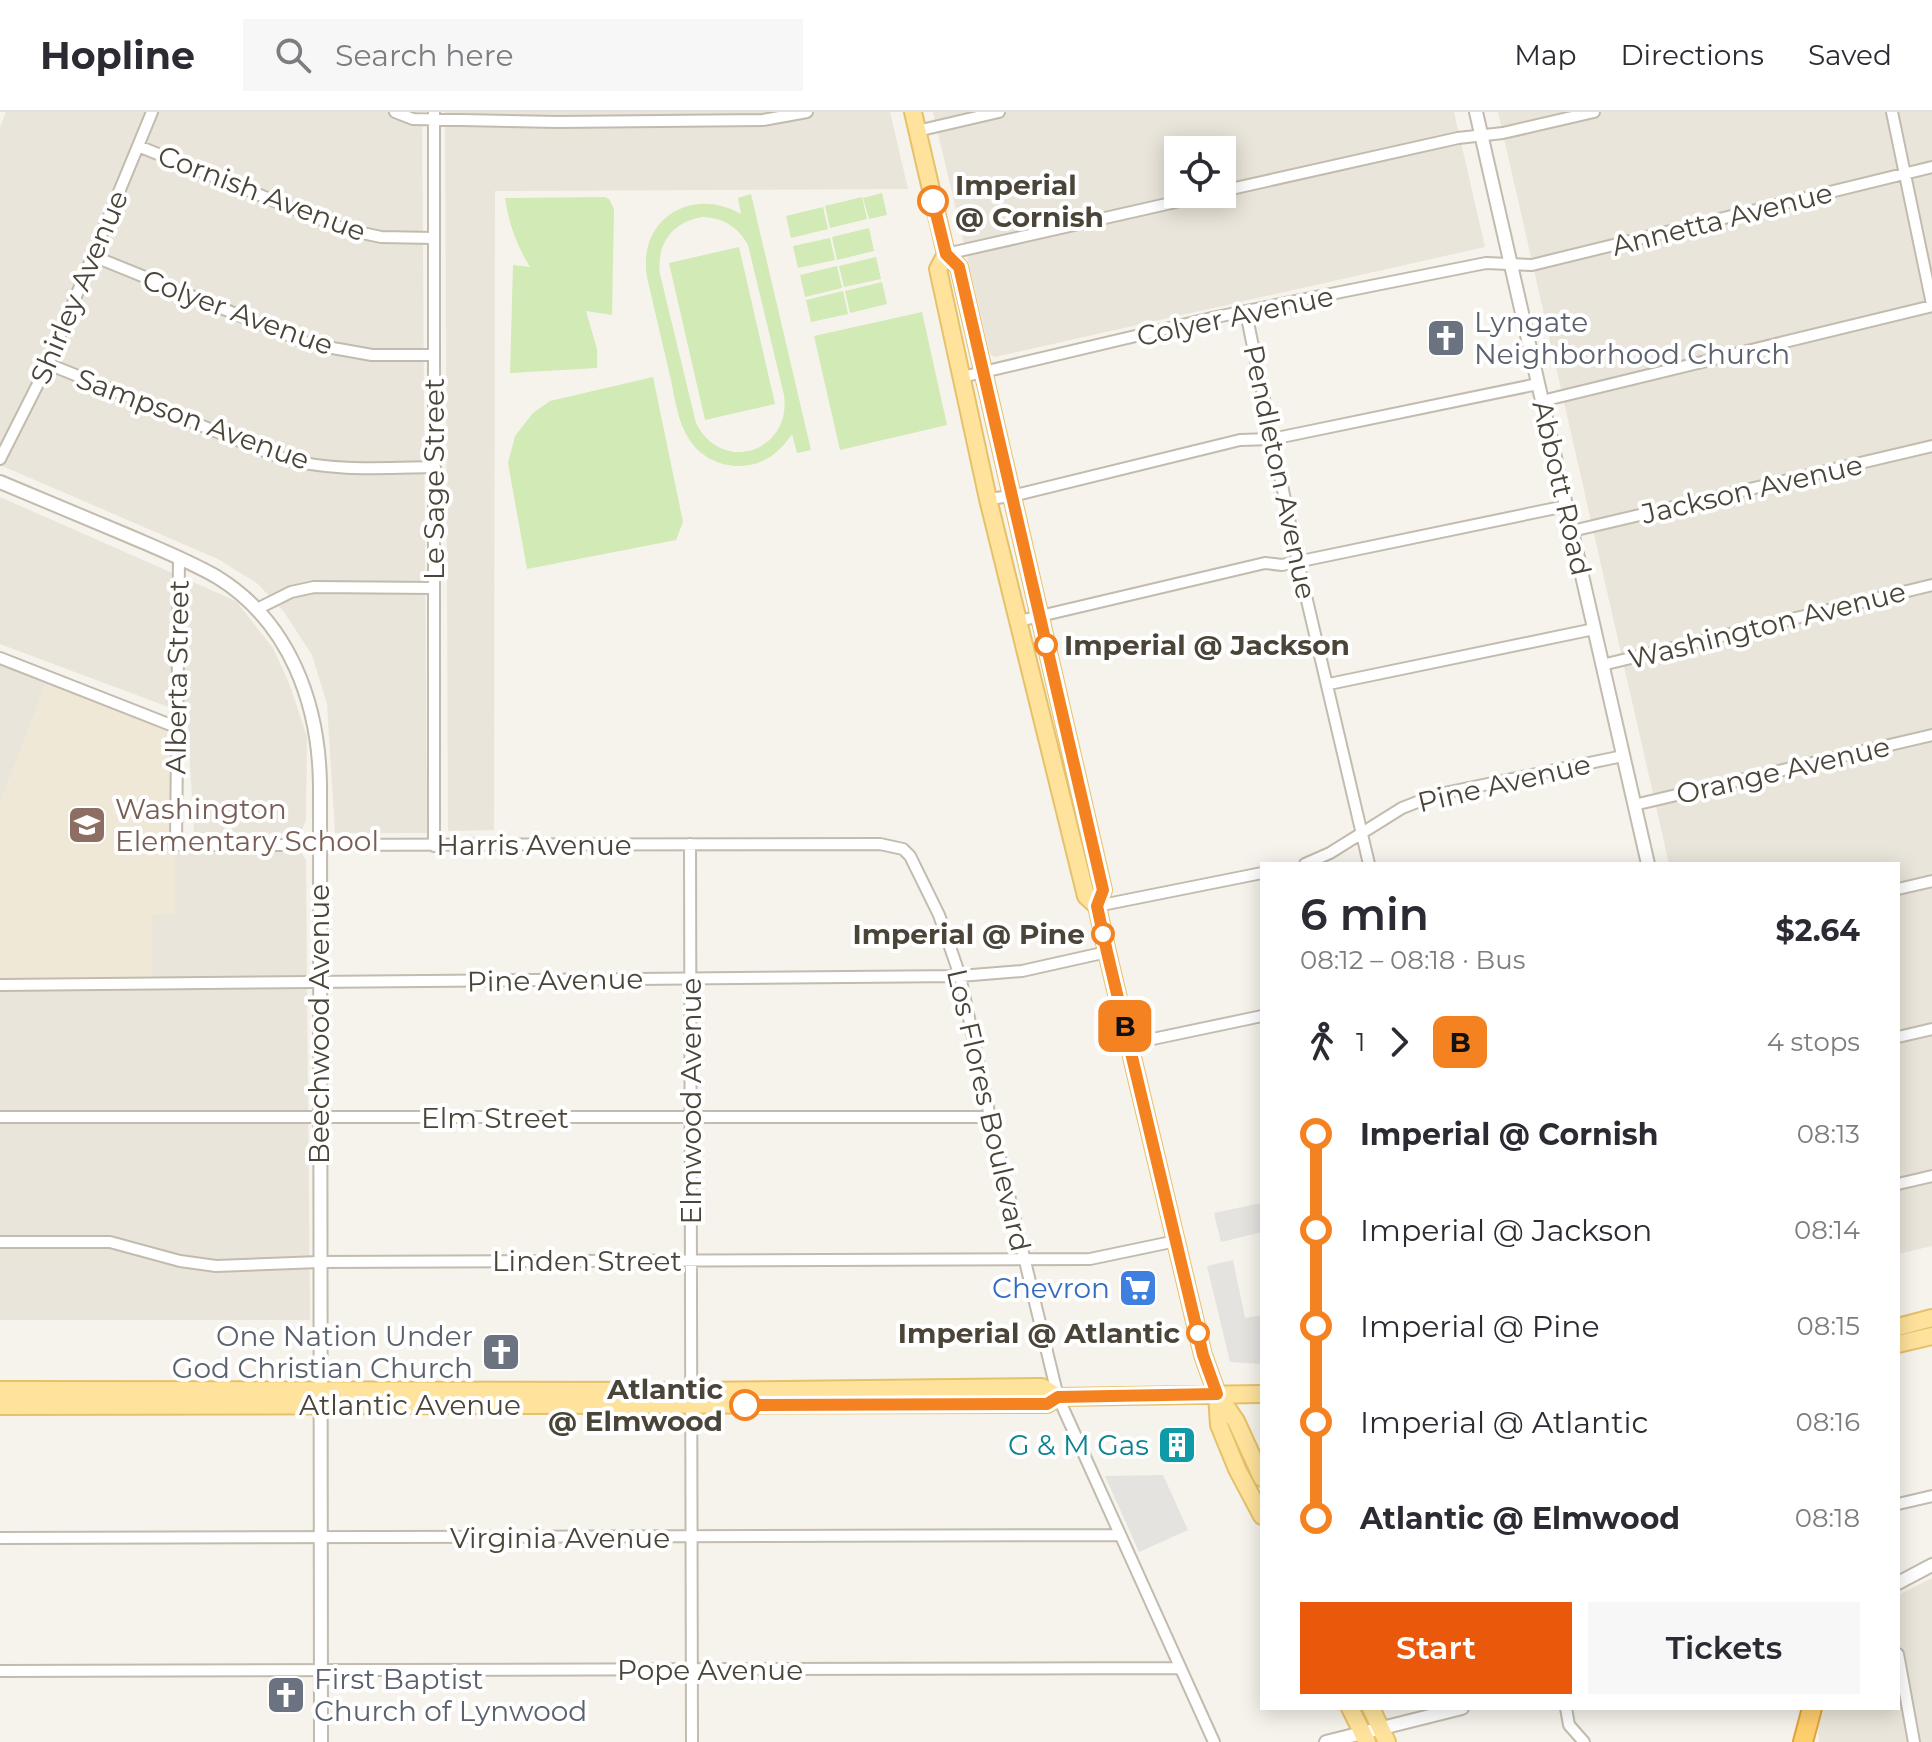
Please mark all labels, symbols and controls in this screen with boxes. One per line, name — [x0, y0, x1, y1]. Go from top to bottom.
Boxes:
search box — [243, 19, 803, 91]
text: Hopline — [40, 32, 195, 79]
icon: search — [271, 33, 315, 77]
text: Search here — [335, 37, 514, 74]
text: Map — [1514, 38, 1576, 72]
text: Directions — [1620, 38, 1764, 72]
text: Saved — [1808, 38, 1892, 72]
map controls — [1164, 136, 1236, 208]
button: locate — [1164, 136, 1236, 208]
street label: Cornish Avenue — [153, 138, 371, 248]
place label: Imperial @ Cornish — [955, 168, 1104, 234]
street label: Annetta Avenue — [1608, 175, 1836, 263]
street label: Shirley Avenue — [23, 185, 135, 389]
marker: Imperial @ Cornish — [918, 186, 948, 216]
street label: Colyer Avenue — [138, 262, 338, 362]
street label: Colyer Avenue — [1134, 279, 1336, 353]
place label: Lyngate Neighborhood Church — [1474, 305, 1790, 371]
church icon: Lyngate Neighborhood Church — [1425, 317, 1467, 359]
street label: Pendleton Avenue — [1236, 342, 1324, 602]
street label: Sampson Avenue — [72, 361, 314, 477]
street label: Le Sage Street — [417, 378, 451, 580]
street label: Abbott Road — [1525, 397, 1599, 579]
street label: Jackson Avenue — [1637, 447, 1866, 531]
street label: Washington Avenue — [1625, 574, 1909, 676]
street label: Alberta Street — [158, 579, 196, 775]
place label: Imperial @ Jackson — [1064, 628, 1350, 662]
marker: Imperial @ Jackson — [1035, 634, 1057, 656]
street label: Orange Avenue — [1673, 729, 1893, 811]
street label: Pine Avenue — [1414, 747, 1594, 819]
place label: Washington Elementary School — [115, 792, 379, 858]
school or university icon: Washington Elementary School — [66, 804, 108, 846]
street label: Harris Avenue — [436, 828, 632, 862]
street label: Beechwood Avenue — [302, 884, 336, 1164]
text: 6 min — [1300, 887, 1429, 941]
text: $2.64 — [1776, 912, 1860, 949]
place label: Imperial @ Pine — [852, 917, 1085, 951]
marker: Imperial @ Pine — [1092, 923, 1114, 945]
text: 08:12 – 08:18 · Bus — [1300, 944, 1525, 976]
street label: Pine Avenue — [466, 961, 644, 999]
street label: Los Flores Boulevard — [940, 965, 1038, 1255]
street label: Elmwood Avenue — [674, 978, 708, 1225]
line badge: B — [1099, 1000, 1151, 1052]
text: B — [1114, 1009, 1136, 1043]
icon: walk — [1300, 1020, 1344, 1064]
icon: forward — [1377, 1020, 1421, 1064]
text: B — [1449, 1025, 1471, 1059]
text: 1 — [1356, 1026, 1365, 1058]
text: 4 stops — [1767, 1026, 1860, 1058]
street label: Elm Street — [421, 1101, 569, 1135]
text: Imperial @ Cornish — [1360, 1116, 1658, 1153]
text: 08:13 — [1797, 1118, 1860, 1150]
text: Imperial @ Jackson — [1360, 1212, 1652, 1249]
text: 08:14 — [1794, 1214, 1860, 1246]
street label: Linden Street — [492, 1244, 682, 1278]
supermarket icon: Chevron — [1117, 1267, 1159, 1309]
place label: Chevron — [992, 1271, 1110, 1305]
text: Imperial @ Pine — [1360, 1308, 1600, 1345]
text: 08:15 — [1797, 1310, 1860, 1342]
place label: Imperial @ Atlantic — [898, 1316, 1180, 1350]
place label: One Nation Under God Christian Church — [172, 1319, 473, 1385]
marker: Imperial @ Atlantic — [1187, 1322, 1209, 1344]
church icon: One Nation Under God Christian Church — [480, 1331, 522, 1373]
place label: Atlantic @ Elmwood — [548, 1372, 723, 1438]
street label: Atlantic Avenue — [299, 1388, 521, 1422]
marker: Atlantic @ Elmwood — [730, 1390, 760, 1420]
text: Imperial @ Atlantic — [1360, 1404, 1648, 1441]
text: 08:16 — [1795, 1406, 1860, 1438]
building icon: G & M Gas — [1156, 1424, 1198, 1466]
place label: G & M Gas — [1008, 1428, 1149, 1462]
text: Atlantic @ Elmwood — [1360, 1500, 1680, 1537]
text: 08:18 — [1795, 1502, 1860, 1534]
street label: Virginia Avenue — [450, 1521, 670, 1555]
button: Start — [1300, 1602, 1572, 1694]
button: Tickets — [1588, 1602, 1860, 1694]
street label: Pope Avenue — [617, 1653, 803, 1687]
place label: First Baptist Church of Lynwood — [314, 1662, 587, 1728]
church icon: First Baptist Church of Lynwood — [265, 1674, 307, 1716]

